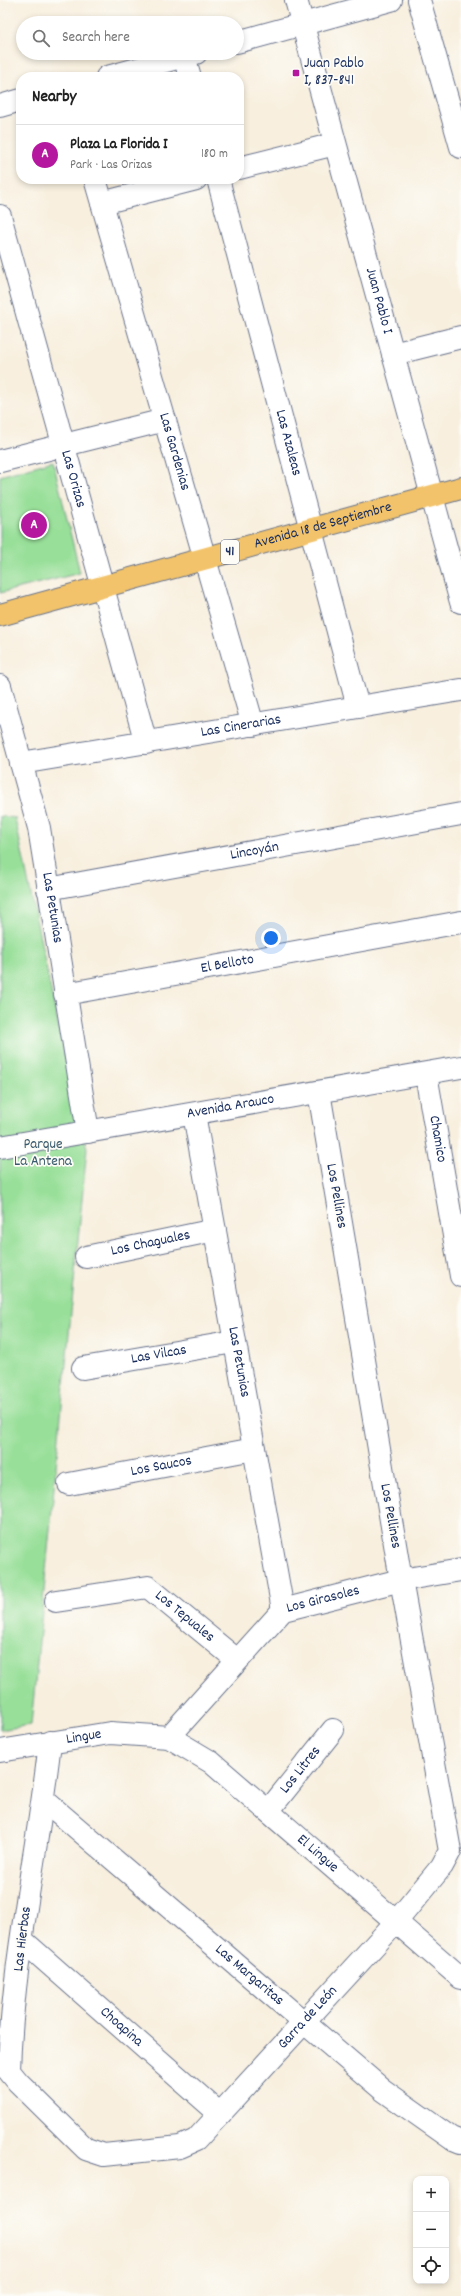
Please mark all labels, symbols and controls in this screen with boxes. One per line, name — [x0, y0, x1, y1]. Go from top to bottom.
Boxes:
search box — [16, 16, 244, 60]
icon: search — [30, 27, 52, 49]
text: Search here — [62, 27, 130, 49]
place label: Juan Pablo I, 837-841 — [304, 53, 364, 92]
marker: Juan Pablo I, 837-841 — [291, 68, 301, 78]
text: Nearby — [32, 86, 76, 110]
text: Plaza La Florida I — [70, 134, 168, 156]
text: A — [41, 145, 49, 164]
text: 180 m — [201, 145, 228, 164]
text: Park · Las Orizas — [70, 156, 152, 175]
street label: Juan Pablo I — [359, 265, 398, 337]
street label: Las Azaleas — [269, 407, 307, 478]
street label: Las Gardenias — [152, 410, 196, 493]
street label: Las Orizas — [54, 448, 91, 510]
street label: Avenida 18 de Septiembre — [251, 496, 395, 556]
pin: A — [21, 510, 47, 540]
road number: 41 — [221, 540, 239, 564]
street label: Las Cinerarias — [199, 709, 283, 744]
street label: Lincoyán — [229, 836, 281, 867]
street label: Las Petunias — [35, 871, 68, 945]
your location — [261, 928, 281, 948]
street label: El Belloto — [199, 949, 256, 980]
street label: Avenida Arauco — [185, 1089, 276, 1125]
street label: Chamico — [422, 1114, 452, 1164]
park label: Parque La Antena — [14, 1134, 73, 1173]
street label: Los Pellines — [319, 1162, 353, 1230]
street label: Los Chaguales — [109, 1224, 192, 1262]
street label: Las Petunias — [221, 1325, 256, 1399]
street label: Las Vilcas — [129, 1339, 188, 1371]
street label: Los Saucos — [129, 1450, 194, 1483]
street label: Los Pellines — [373, 1482, 407, 1550]
street label: Los Girasoles — [284, 1580, 362, 1620]
street label: Los Tepuales — [149, 1585, 219, 1648]
street label: Lingue — [65, 1723, 104, 1751]
street label: Los Litres — [275, 1742, 327, 1799]
street label: El Lingue — [291, 1829, 343, 1879]
street label: Las Hierbas — [8, 1905, 38, 1973]
street label: Las Margaritas — [210, 1939, 289, 2012]
street label: Garra de León — [273, 1981, 343, 2055]
street label: Choapina — [94, 2002, 149, 2053]
map controls — [413, 2176, 449, 2284]
button: + — [413, 2176, 449, 2212]
button: − — [413, 2212, 449, 2248]
button: locate — [413, 2248, 449, 2284]

